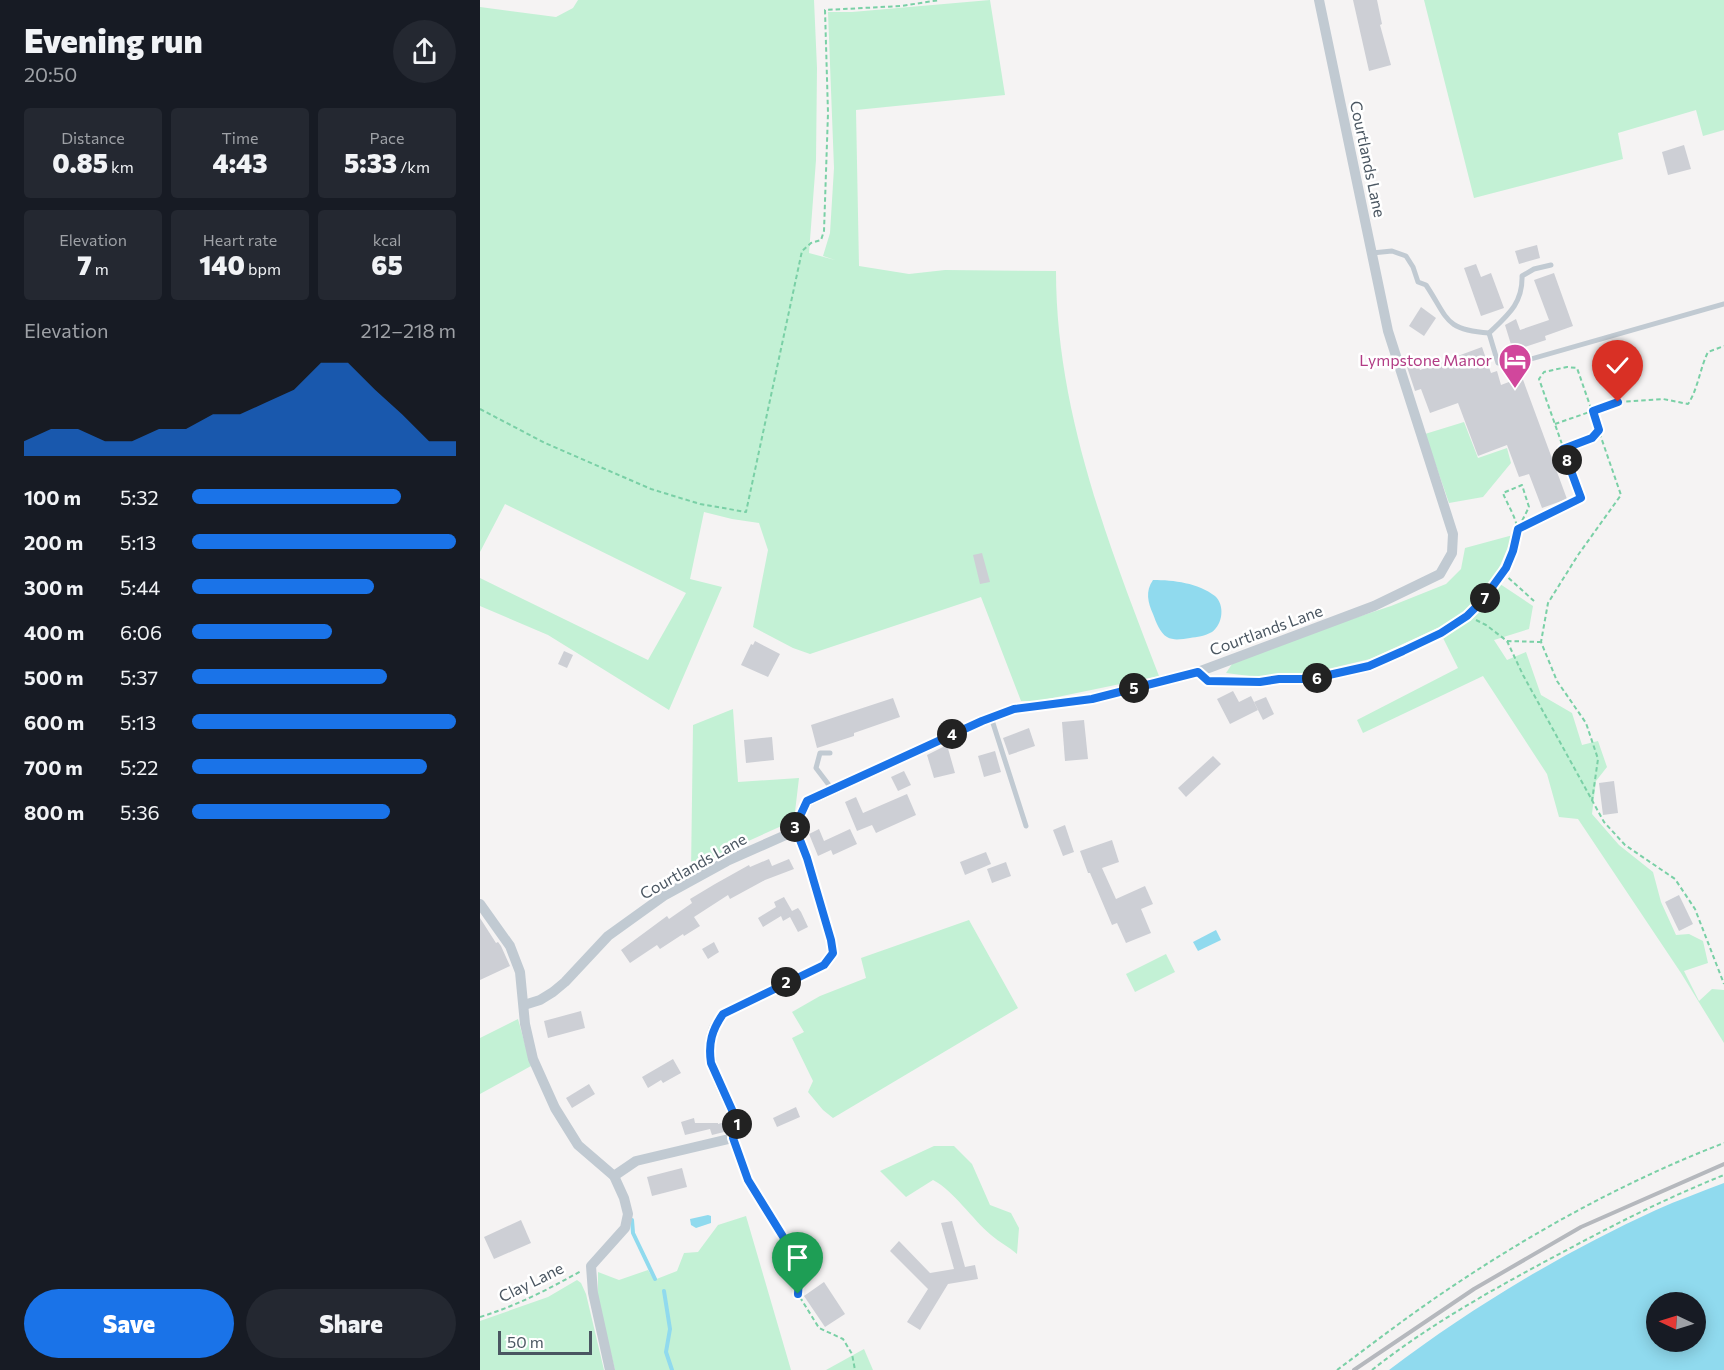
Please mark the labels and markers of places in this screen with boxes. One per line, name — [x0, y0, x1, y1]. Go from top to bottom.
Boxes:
pin — [1592, 340, 1643, 402]
hotel icon: Lympstone Manor — [1497, 342, 1533, 389]
place label: Lympstone Manor — [1359, 350, 1493, 369]
pin: 8 — [1552, 445, 1582, 475]
pin: 7 — [1470, 583, 1500, 613]
pin: 6 — [1302, 663, 1332, 693]
pin: 5 — [1119, 673, 1149, 703]
pin: 4 — [937, 719, 967, 749]
pin: 3 — [780, 812, 810, 842]
pin: 2 — [771, 967, 801, 997]
pin: 1 — [722, 1109, 752, 1139]
pin — [772, 1232, 823, 1294]

